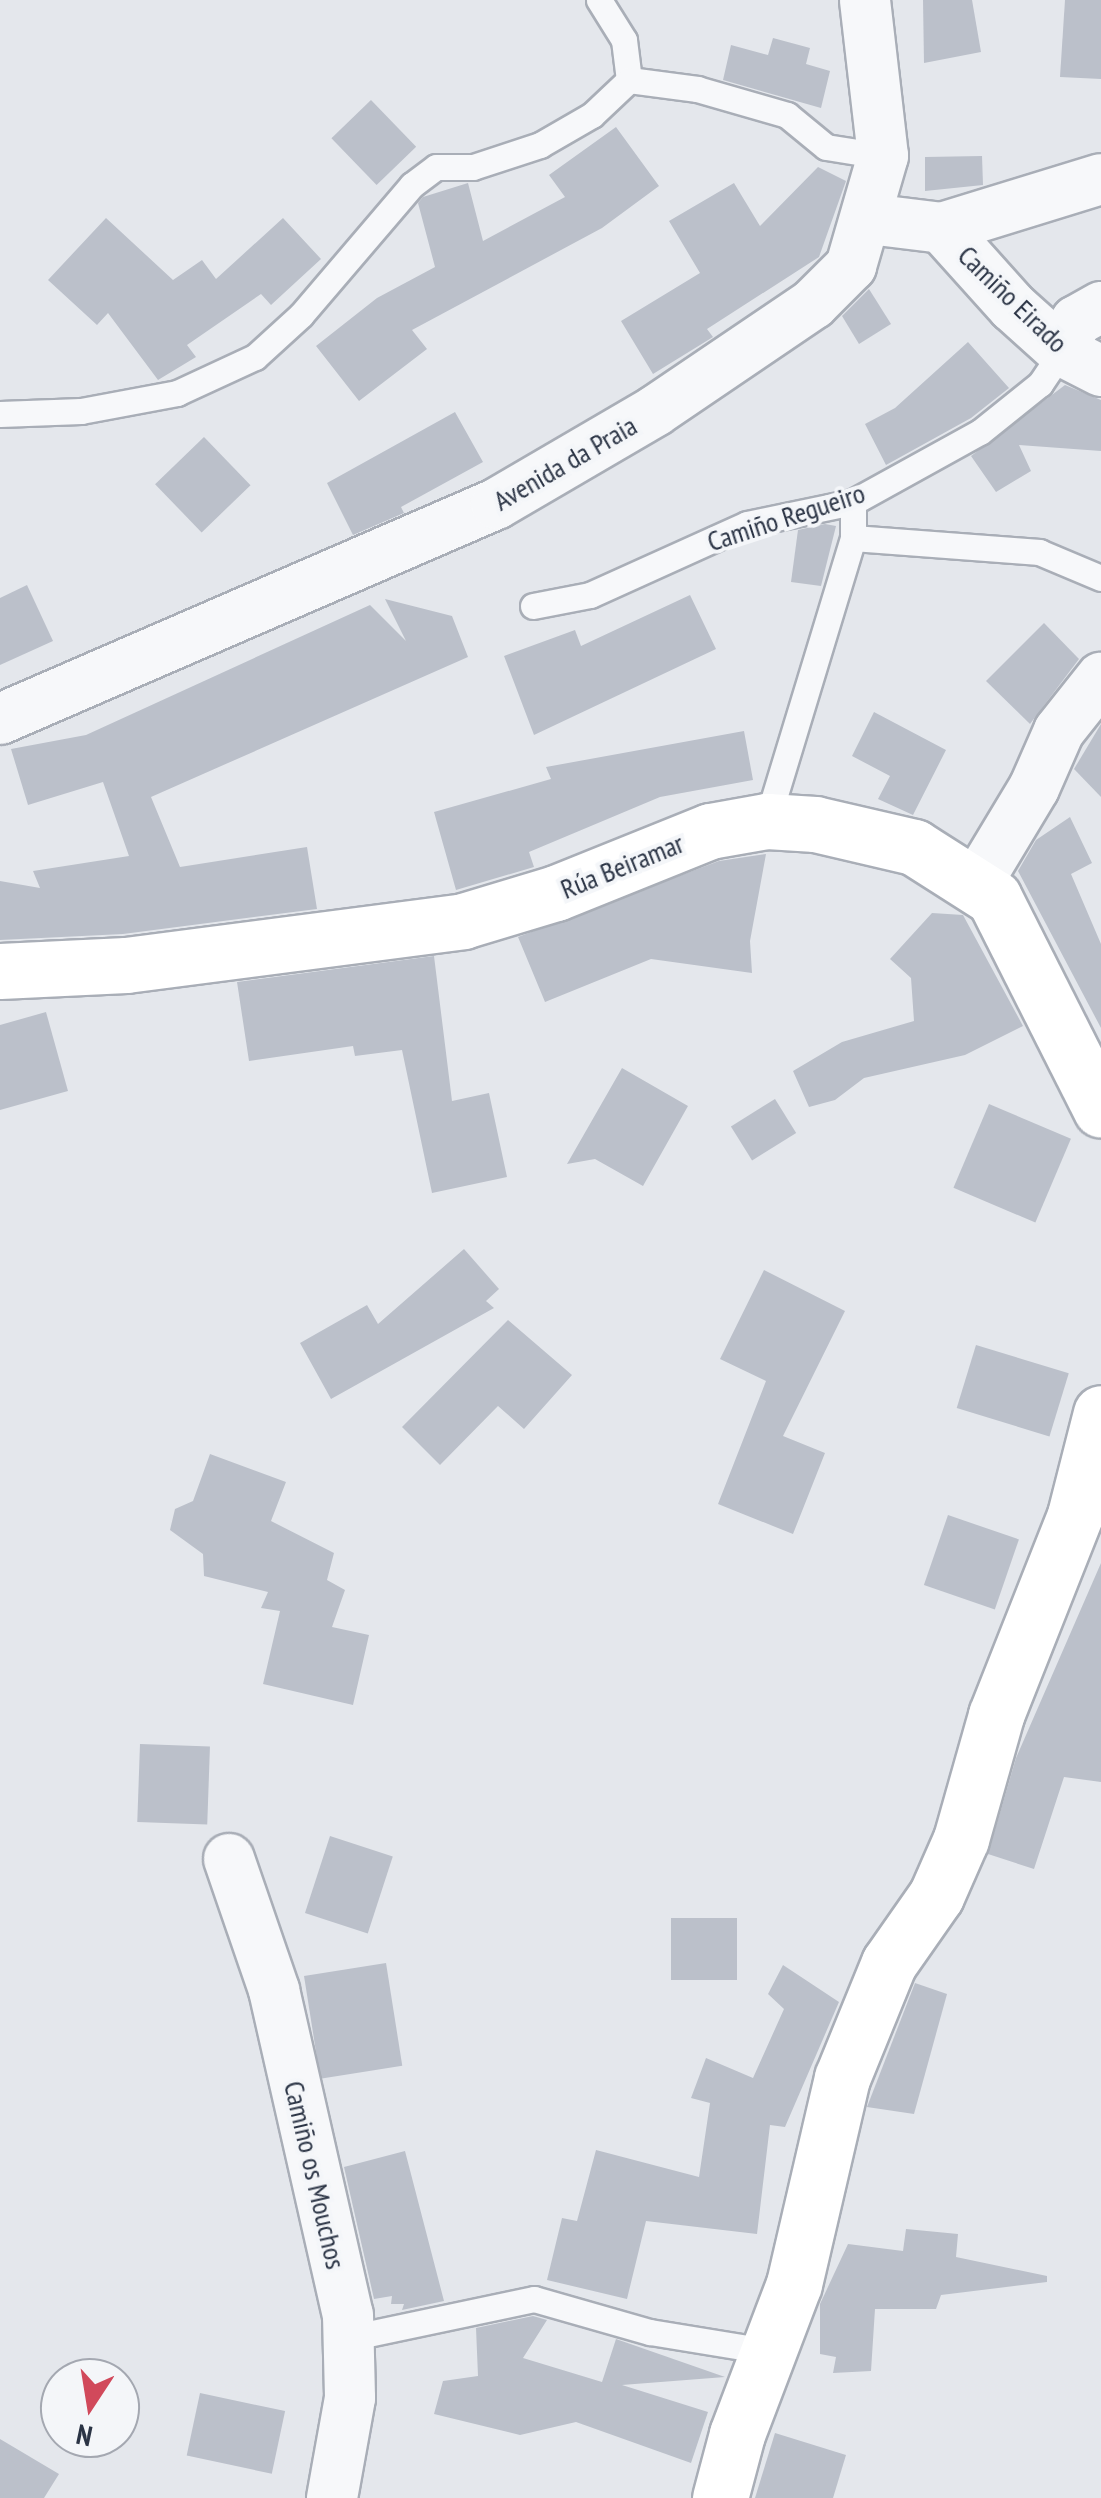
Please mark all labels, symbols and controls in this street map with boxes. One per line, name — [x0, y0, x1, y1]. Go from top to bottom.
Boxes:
street label: Camiño Eirado — [951, 238, 1075, 360]
street label: Avenida da Praia — [487, 409, 643, 517]
street label: Camiño Regueiro — [703, 476, 869, 558]
street label: Rúa Beiramar — [556, 826, 688, 906]
street label: Camiño os Mouchos — [277, 2078, 353, 2272]
north arrow — [40, 2358, 140, 2458]
text: N — [73, 2416, 95, 2456]

